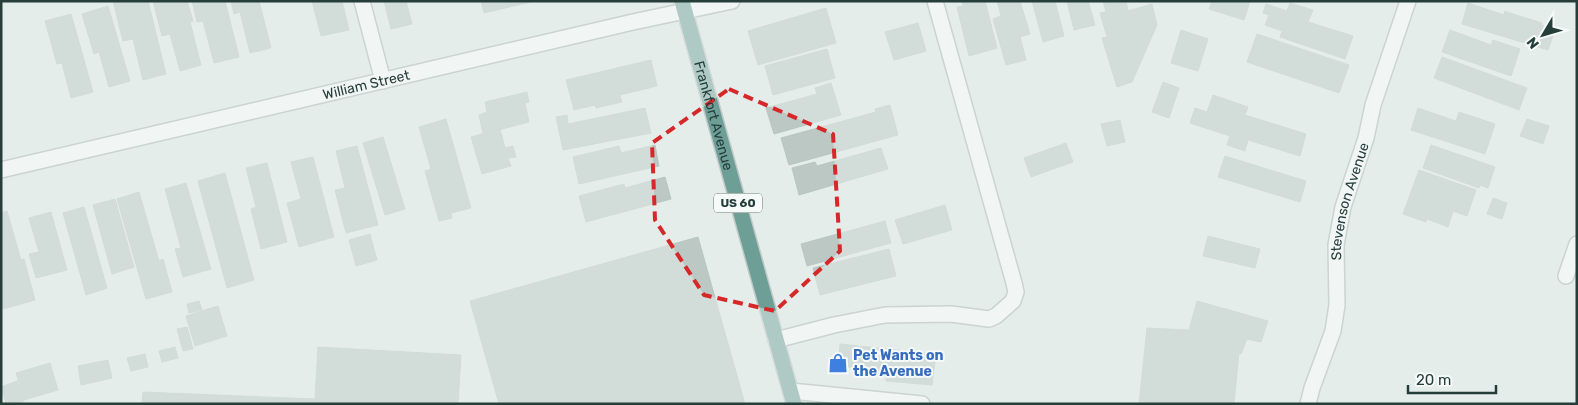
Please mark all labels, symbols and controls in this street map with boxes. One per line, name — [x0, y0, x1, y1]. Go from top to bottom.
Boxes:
north arrow — [1518, 10, 1568, 60]
text: N — [1523, 33, 1543, 52]
street label: Frankfort Avenue — [690, 59, 737, 173]
street label: William Street — [321, 66, 412, 103]
street label: Stevenson Avenue — [1328, 140, 1373, 260]
road number: US 60 — [714, 194, 762, 212]
place label: Pet Wants on the Avenue — [853, 347, 943, 380]
shop icon: Pet Wants on the Avenue — [827, 352, 849, 374]
scale bar — [1408, 362, 1496, 394]
text: 20 m — [1416, 371, 1451, 389]

